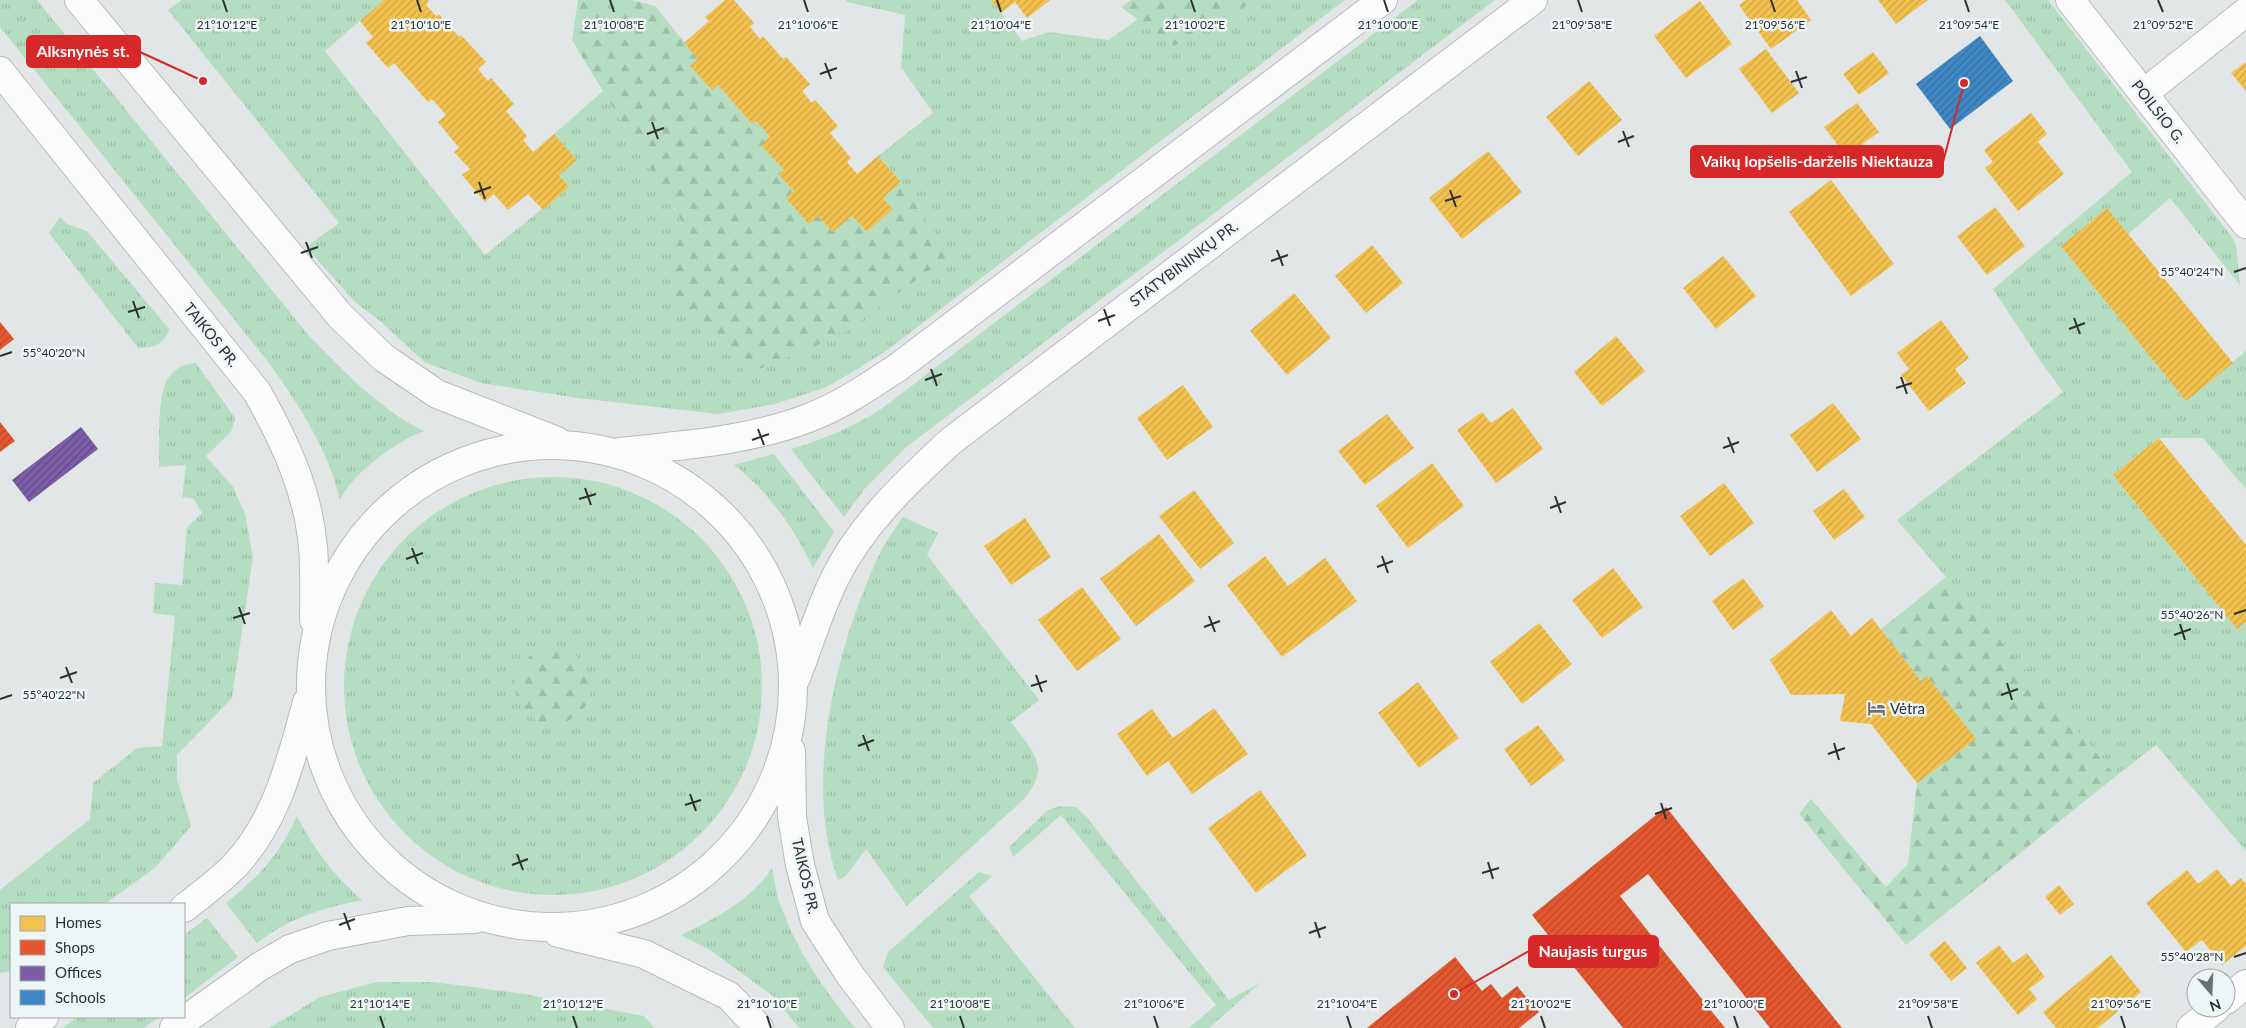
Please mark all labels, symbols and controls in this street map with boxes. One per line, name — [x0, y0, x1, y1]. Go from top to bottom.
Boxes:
text: 21°10'12"E — [197, 17, 257, 32]
text: 21°10'10"E — [391, 17, 451, 32]
text: 21°10'08"E — [584, 17, 644, 32]
text: 21°10'06"E — [778, 17, 838, 32]
text: 21°10'04"E — [971, 17, 1031, 32]
text: 21°10'02"E — [1165, 17, 1225, 32]
text: 21°10'00"E — [1358, 17, 1418, 32]
text: 21°09'58"E — [1552, 17, 1612, 32]
text: 21°09'56"E — [1745, 17, 1805, 32]
text: 21°09'54"E — [1939, 17, 1999, 32]
text: 21°09'52"E — [2133, 17, 2193, 32]
callout: Alksnynės st. — [27, 36, 140, 67]
text: Alksnynės st. — [35, 41, 130, 60]
street label: POILSIO G. — [2128, 76, 2189, 147]
callout: Vaikų lopšelis-darželis Niektauza — [1691, 146, 1943, 177]
text: Vaikų lopšelis-darželis Niektauza — [1700, 151, 1933, 170]
street label: STATYBININKŲ PR. — [1126, 217, 1241, 310]
text: 55°40'24"N — [2161, 264, 2223, 279]
street label: TAIKOS PR. — [180, 299, 243, 370]
text: 55°40'20"N — [23, 345, 85, 360]
text: 55°40'26"N — [2161, 607, 2223, 622]
text: 55°40'22"N — [23, 687, 85, 702]
hotel icon: Vėtra — [1866, 699, 1886, 719]
place label: Vėtra — [1890, 699, 1925, 717]
street label: TAIKOS PR. — [789, 836, 823, 916]
legend — [10, 903, 185, 1018]
text: Homes — [55, 913, 101, 931]
callout: Naujasis turgus — [1529, 936, 1658, 967]
text: Shops — [55, 938, 95, 956]
text: Naujasis turgus — [1539, 941, 1647, 960]
text: 55°40'28"N — [2161, 949, 2223, 964]
text: Offices — [55, 963, 102, 981]
north arrow — [2186, 968, 2236, 1018]
text: Schools — [55, 988, 106, 1006]
text: 21°10'14"E — [350, 996, 410, 1011]
text: 21°10'12"E — [543, 996, 603, 1011]
text: 21°10'10"E — [737, 996, 797, 1011]
text: 21°10'08"E — [930, 996, 990, 1011]
text: 21°10'06"E — [1124, 996, 1184, 1011]
text: 21°10'04"E — [1317, 996, 1377, 1011]
text: 21°10'02"E — [1511, 996, 1571, 1011]
text: 21°10'00"E — [1704, 996, 1764, 1011]
text: 21°09'58"E — [1898, 996, 1958, 1011]
text: 21°09'56"E — [2091, 996, 2151, 1011]
text: N — [2208, 996, 2223, 1016]

